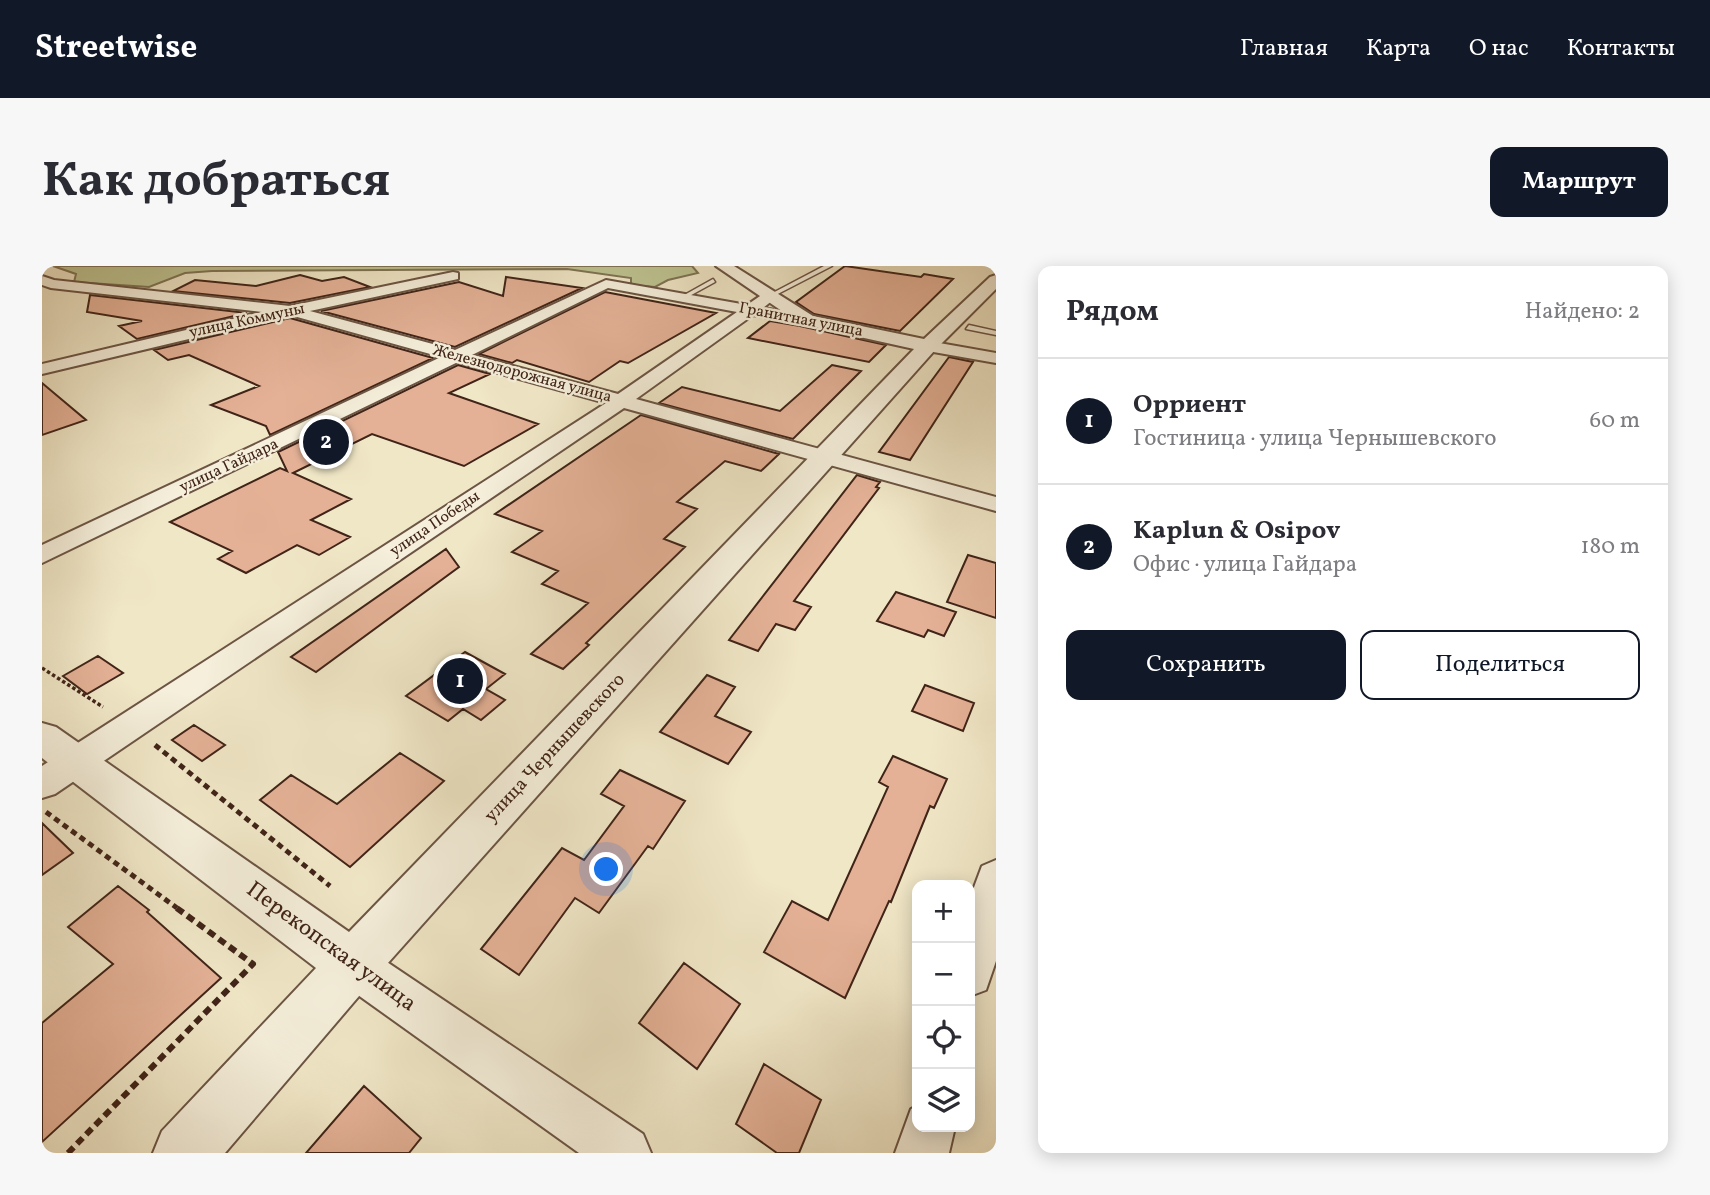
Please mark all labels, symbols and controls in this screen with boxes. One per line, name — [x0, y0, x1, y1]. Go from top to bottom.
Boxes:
text: Streetwise — [35, 26, 197, 72]
text: Главная — [1240, 32, 1328, 66]
text: Карта — [1366, 32, 1431, 66]
text: О нас — [1469, 32, 1529, 66]
text: Контакты — [1567, 32, 1675, 66]
button: Маршрут — [1490, 147, 1668, 217]
text: Как добраться — [42, 148, 390, 217]
text: Рядом — [1066, 291, 1159, 333]
text: Найдено: 2 — [1525, 296, 1640, 328]
street label: Гранитная улица — [737, 297, 865, 343]
street label: улица Коммуны — [187, 298, 307, 344]
street label: Железнодорожная улица — [430, 339, 614, 409]
text: Орриент — [1133, 387, 1246, 423]
text: 1 — [1084, 405, 1094, 437]
text: 60 m — [1590, 405, 1640, 437]
pin: 2 — [303, 416, 349, 468]
text: Гостиница · улица Чернышевского — [1133, 423, 1496, 455]
street label: улица Гайдара — [176, 433, 282, 499]
street label: улица Победы — [386, 486, 484, 562]
text: Kaplun & Osipov — [1133, 513, 1340, 549]
text: 2 — [1083, 531, 1095, 563]
text: 180 m — [1581, 531, 1640, 563]
text: Офис · улица Гайдара — [1133, 549, 1357, 581]
button: Сохранить — [1066, 630, 1346, 700]
button: Поделиться — [1360, 630, 1640, 700]
pin: 1 — [437, 655, 483, 707]
street label: улица Чернышевского — [479, 667, 631, 829]
your location — [589, 852, 623, 886]
street label: Перекопская улица — [239, 874, 423, 1020]
map controls — [912, 880, 975, 1132]
button: + — [912, 880, 975, 943]
button: − — [912, 943, 975, 1006]
button: locate — [912, 1006, 975, 1069]
button: layers — [912, 1069, 975, 1132]

